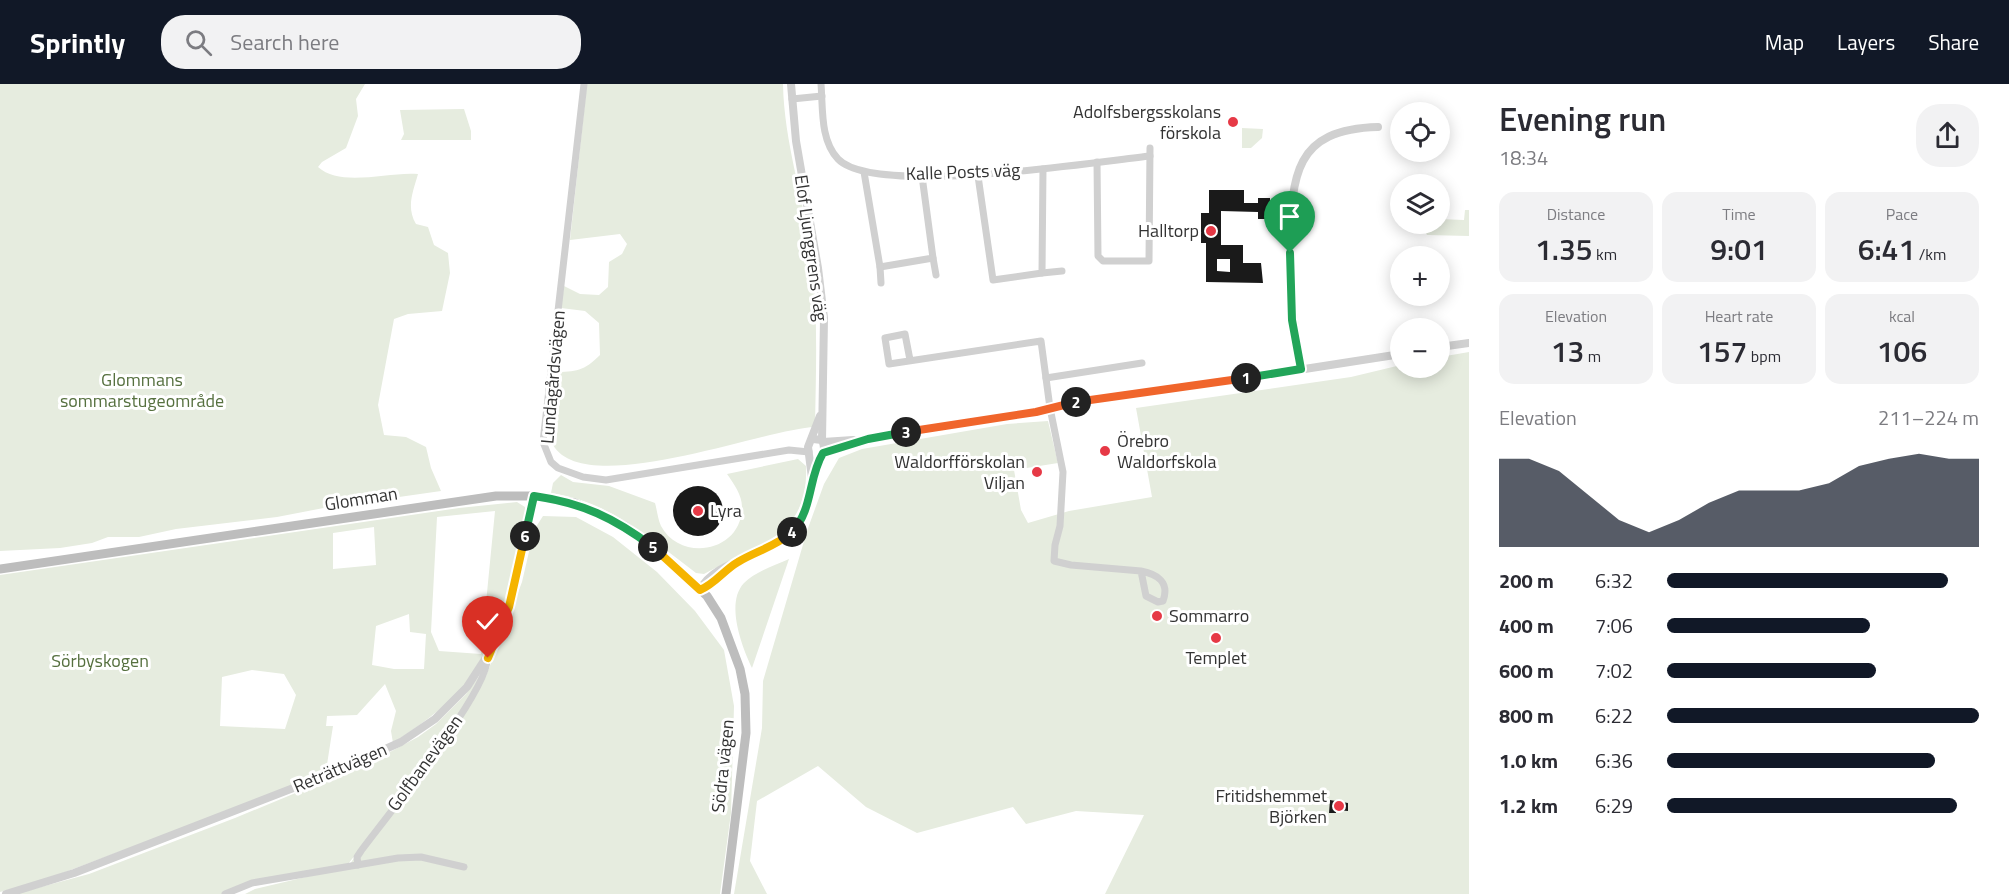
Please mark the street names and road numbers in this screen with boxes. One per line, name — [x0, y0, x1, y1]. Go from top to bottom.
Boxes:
street label: Kalle Posts väg — [905, 156, 1021, 187]
street label: Elof Ljunggrens väg — [788, 173, 835, 323]
street label: Lundagårdsvägen — [533, 309, 572, 445]
street label: Glomman — [322, 479, 399, 518]
street label: Golfbanevägen — [380, 709, 469, 816]
street label: Södra vägen — [704, 718, 741, 814]
street label: Reträttvägen — [289, 736, 391, 799]

